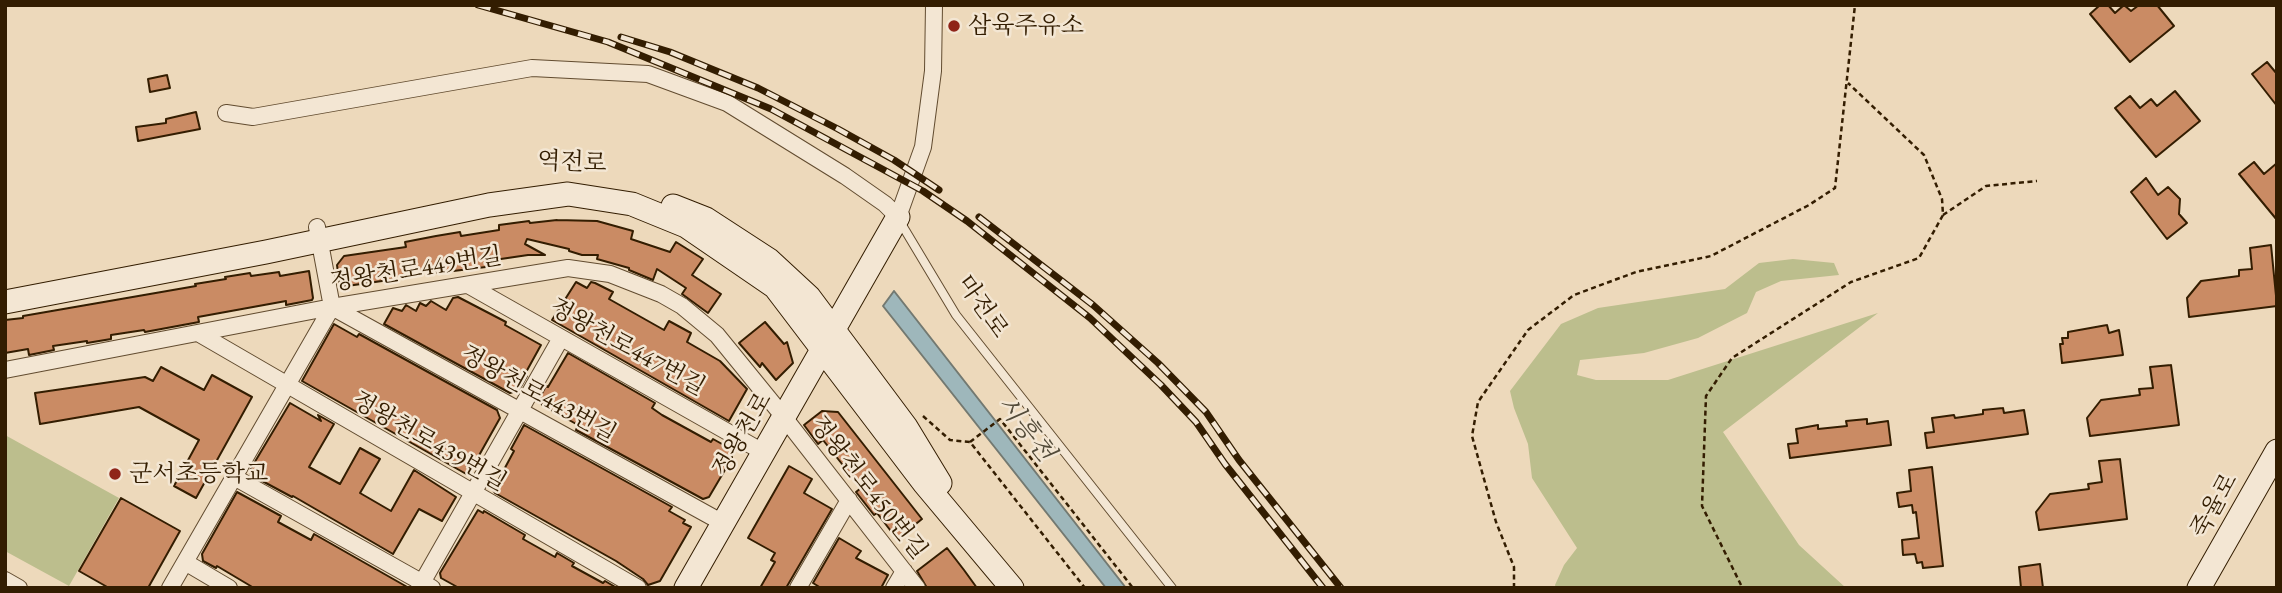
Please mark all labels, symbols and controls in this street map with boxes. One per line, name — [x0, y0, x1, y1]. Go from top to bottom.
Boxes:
place label: 삼육주유소 — [968, 12, 1084, 40]
marker: 삼육주유소 — [946, 18, 962, 34]
street label: 역전로 — [537, 147, 607, 179]
street label: 정왕천로449번길 — [328, 242, 504, 298]
street label: 마전로 — [950, 270, 1014, 344]
street label: 정왕천로447번길 — [544, 293, 710, 403]
street label: 정왕천로443번길 — [455, 340, 621, 450]
street label: 정왕천로439번길 — [347, 386, 511, 498]
street label: 정왕천로 — [707, 388, 779, 482]
water label: 시흥천 — [990, 390, 1060, 468]
street label: 정왕천로450번길 — [803, 411, 933, 565]
place label: 군서초등학교 — [129, 460, 268, 488]
marker: 군서초등학교 — [107, 466, 123, 482]
street label: 죽율로 — [2186, 469, 2244, 543]

